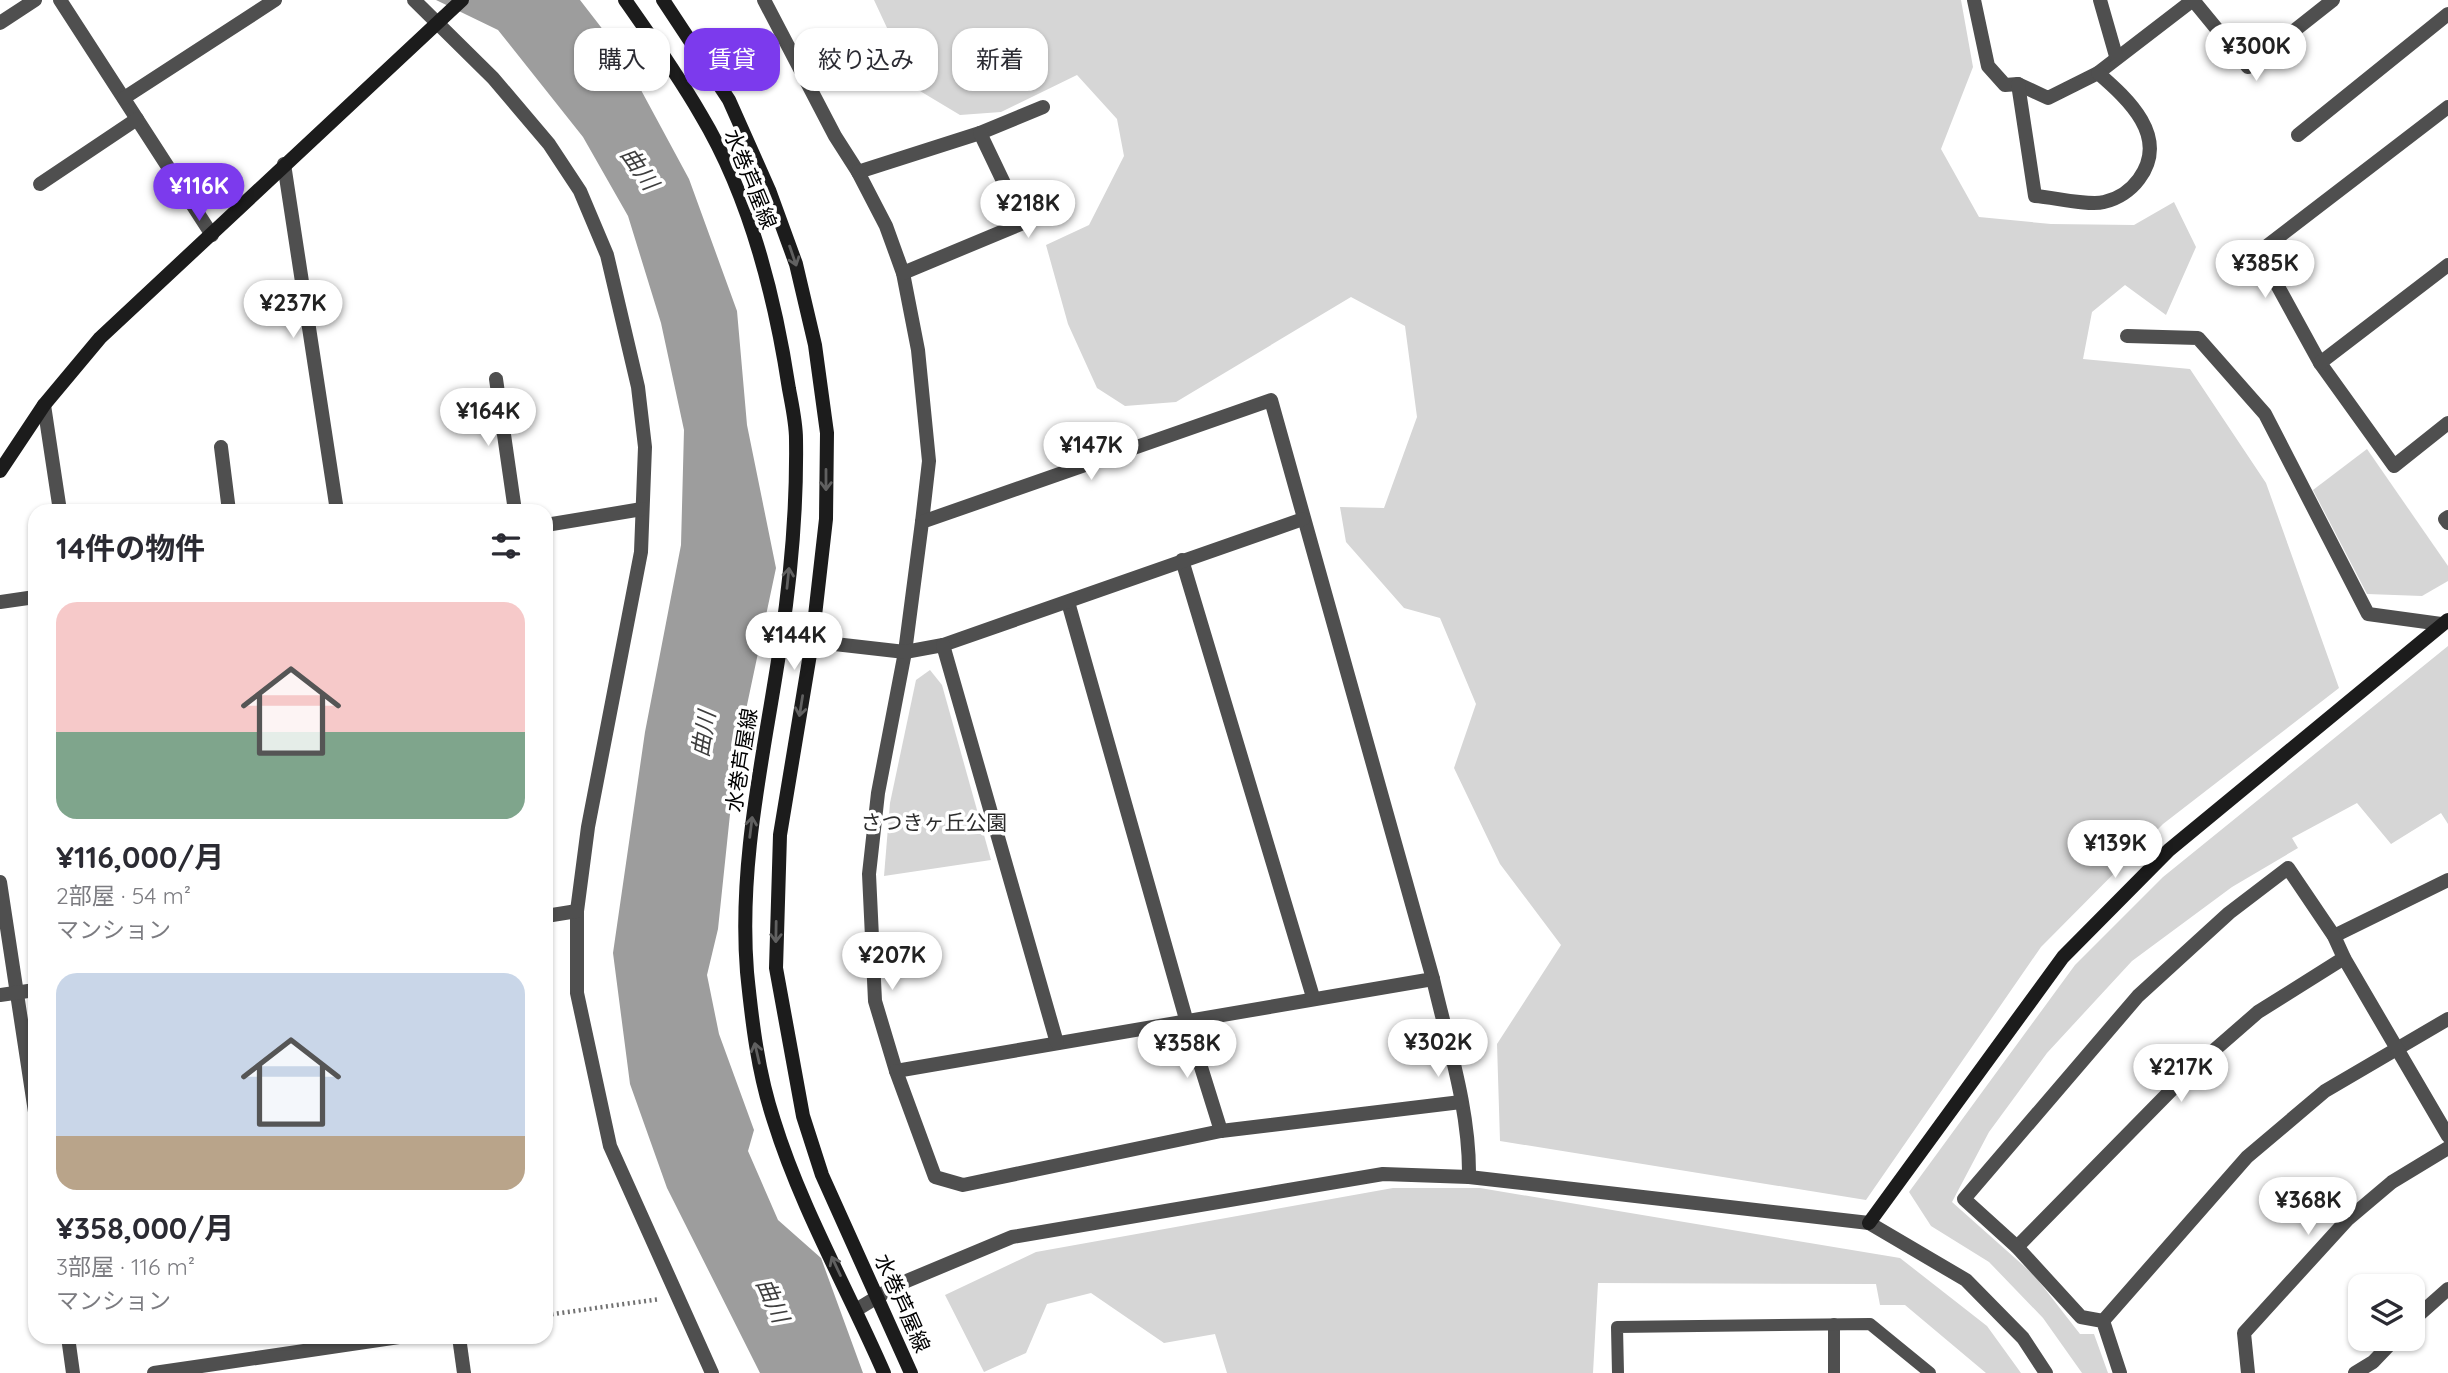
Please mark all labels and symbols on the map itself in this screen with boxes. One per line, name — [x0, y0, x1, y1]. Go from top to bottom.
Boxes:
pin: ¥300K — [2207, 24, 2305, 83]
street label: 水巻芦屋線 — [719, 125, 783, 233]
water label: 曲川 — [615, 141, 667, 198]
pin: ¥116K — [150, 164, 248, 223]
pin: ¥218K — [979, 180, 1077, 240]
pin: ¥385K — [2216, 240, 2314, 300]
one-way arrow — [788, 245, 800, 267]
pin: ¥237K — [244, 280, 342, 340]
pin: ¥164K — [439, 388, 537, 448]
pin: ¥147K — [1042, 422, 1140, 482]
one-way arrow — [820, 468, 833, 491]
one-way arrow — [781, 567, 794, 589]
pin: ¥144K — [745, 612, 843, 672]
one-way arrow — [794, 694, 807, 717]
water label: 曲川 — [685, 706, 721, 759]
street label: 水巻芦屋線 — [720, 706, 762, 814]
park label: さつきヶ丘公園 — [861, 809, 1008, 835]
one-way arrow — [745, 816, 758, 839]
pin: ¥139K — [2066, 820, 2164, 880]
one-way arrow — [770, 920, 783, 943]
pin: ¥207K — [843, 932, 941, 992]
pin: ¥358K — [1138, 1020, 1236, 1080]
pin: ¥302K — [1389, 1020, 1487, 1079]
one-way arrow — [750, 1042, 764, 1065]
pin: ¥217K — [2132, 1044, 2230, 1104]
pin: ¥368K — [2259, 1178, 2357, 1237]
street label: 水巻芦屋線 — [870, 1250, 936, 1356]
one-way arrow — [829, 1256, 842, 1277]
water label: 曲川 — [750, 1273, 797, 1330]

